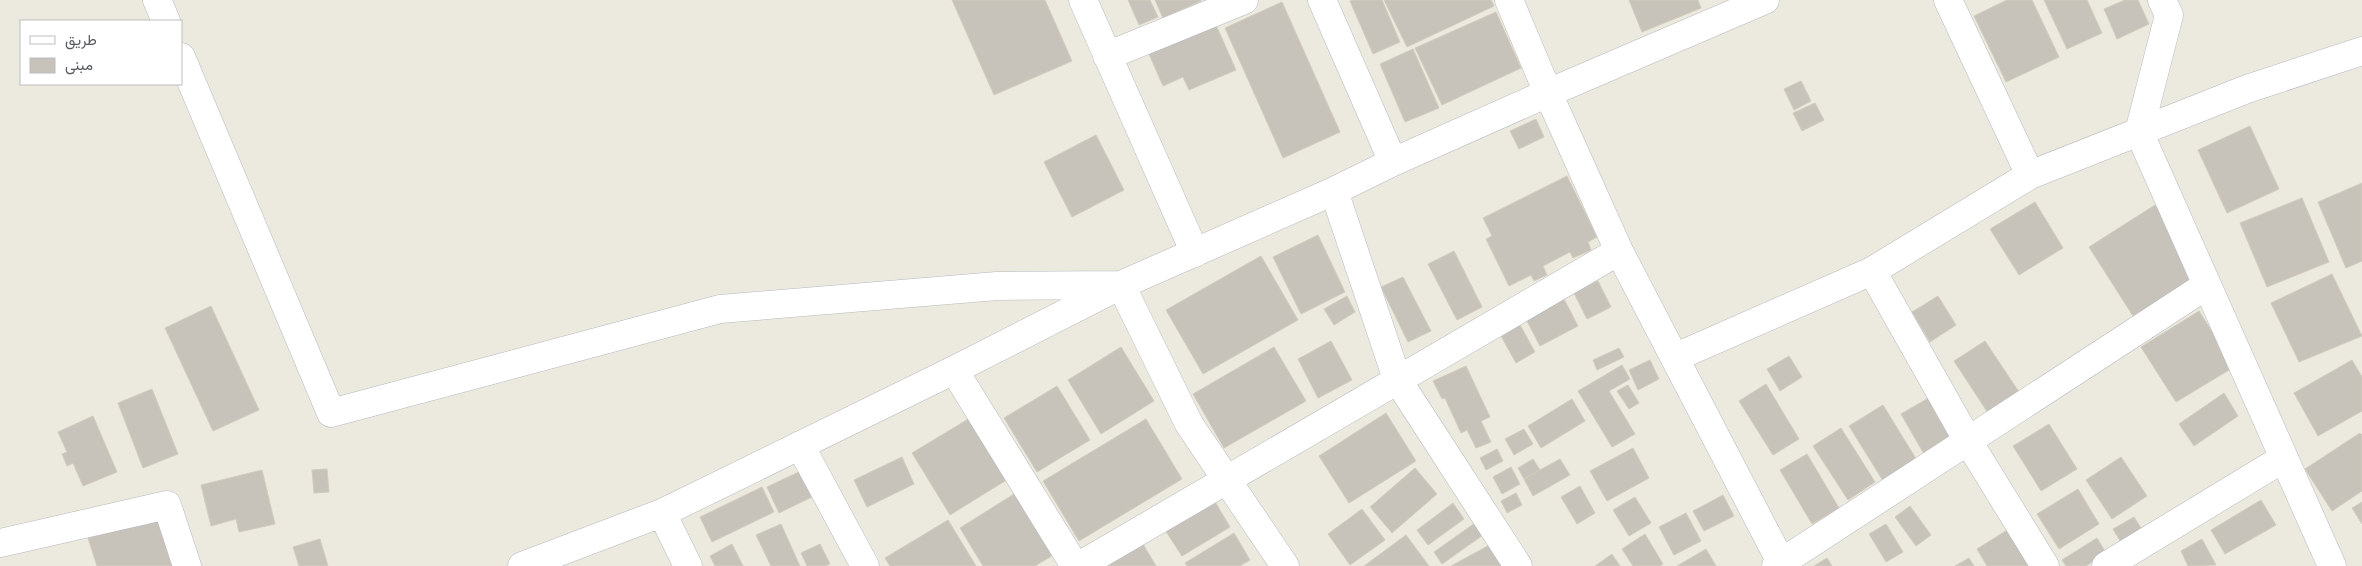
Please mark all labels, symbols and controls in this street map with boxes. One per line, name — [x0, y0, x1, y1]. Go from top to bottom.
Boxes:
legend — [20, 20, 182, 85]
text: طريق — [65, 30, 97, 50]
text: مبنى — [65, 55, 93, 75]

